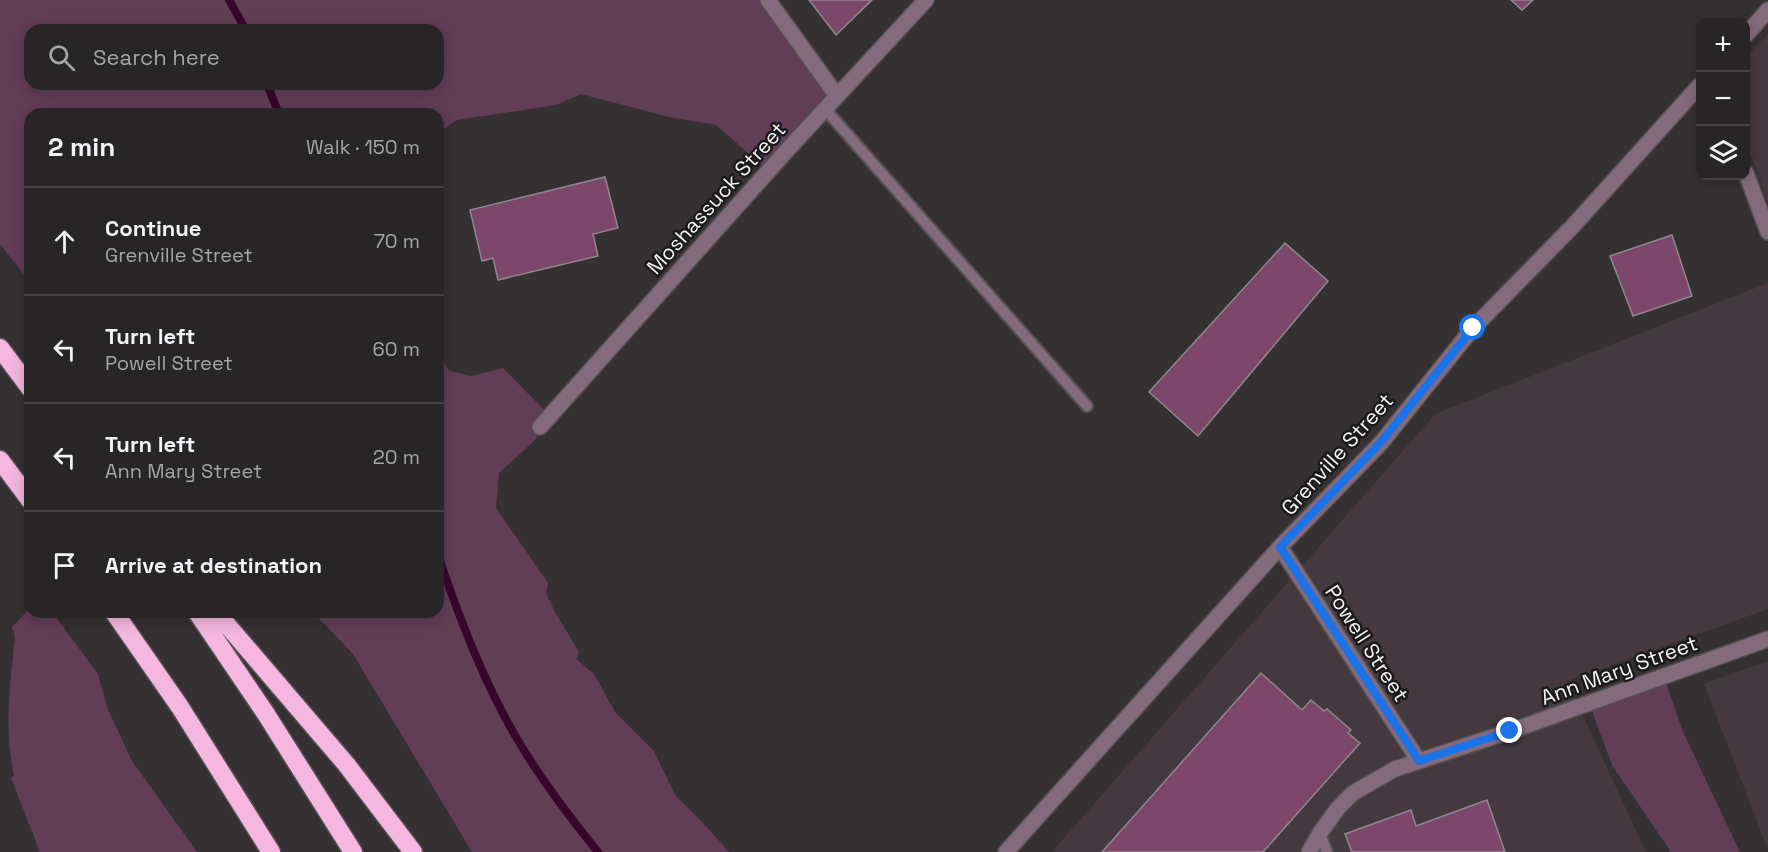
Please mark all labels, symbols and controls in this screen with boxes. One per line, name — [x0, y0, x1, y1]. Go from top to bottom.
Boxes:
map controls — [1696, 18, 1750, 180]
button: + — [1696, 18, 1750, 72]
search box — [24, 24, 444, 90]
icon: search — [45, 41, 78, 74]
text: Search here — [93, 43, 220, 71]
button: − — [1696, 72, 1750, 126]
street label: Moshassuck Street — [641, 116, 791, 280]
button: layers — [1696, 126, 1750, 180]
text: 2 min — [48, 130, 115, 164]
text: Walk · 150 m — [306, 134, 420, 160]
text: Continue — [105, 214, 201, 242]
icon: ahead — [48, 225, 81, 258]
text: 70 m — [374, 228, 420, 254]
text: Grenville Street — [105, 242, 253, 268]
route start — [1459, 314, 1485, 340]
text: Turn left — [105, 322, 195, 350]
icon: left — [48, 333, 81, 366]
text: 60 m — [373, 336, 420, 362]
text: Powell Street — [105, 350, 233, 376]
street label: Grenville Street — [1275, 387, 1399, 521]
text: Turn left — [105, 430, 195, 458]
icon: left — [48, 441, 81, 474]
text: 20 m — [373, 444, 420, 470]
text: Ann Mary Street — [105, 458, 262, 484]
icon: arrive — [48, 549, 81, 582]
text: Arrive at destination — [105, 551, 322, 579]
street label: Powell Street — [1319, 579, 1415, 707]
street label: Ann Mary Street — [1537, 629, 1701, 711]
route end — [1496, 717, 1522, 743]

